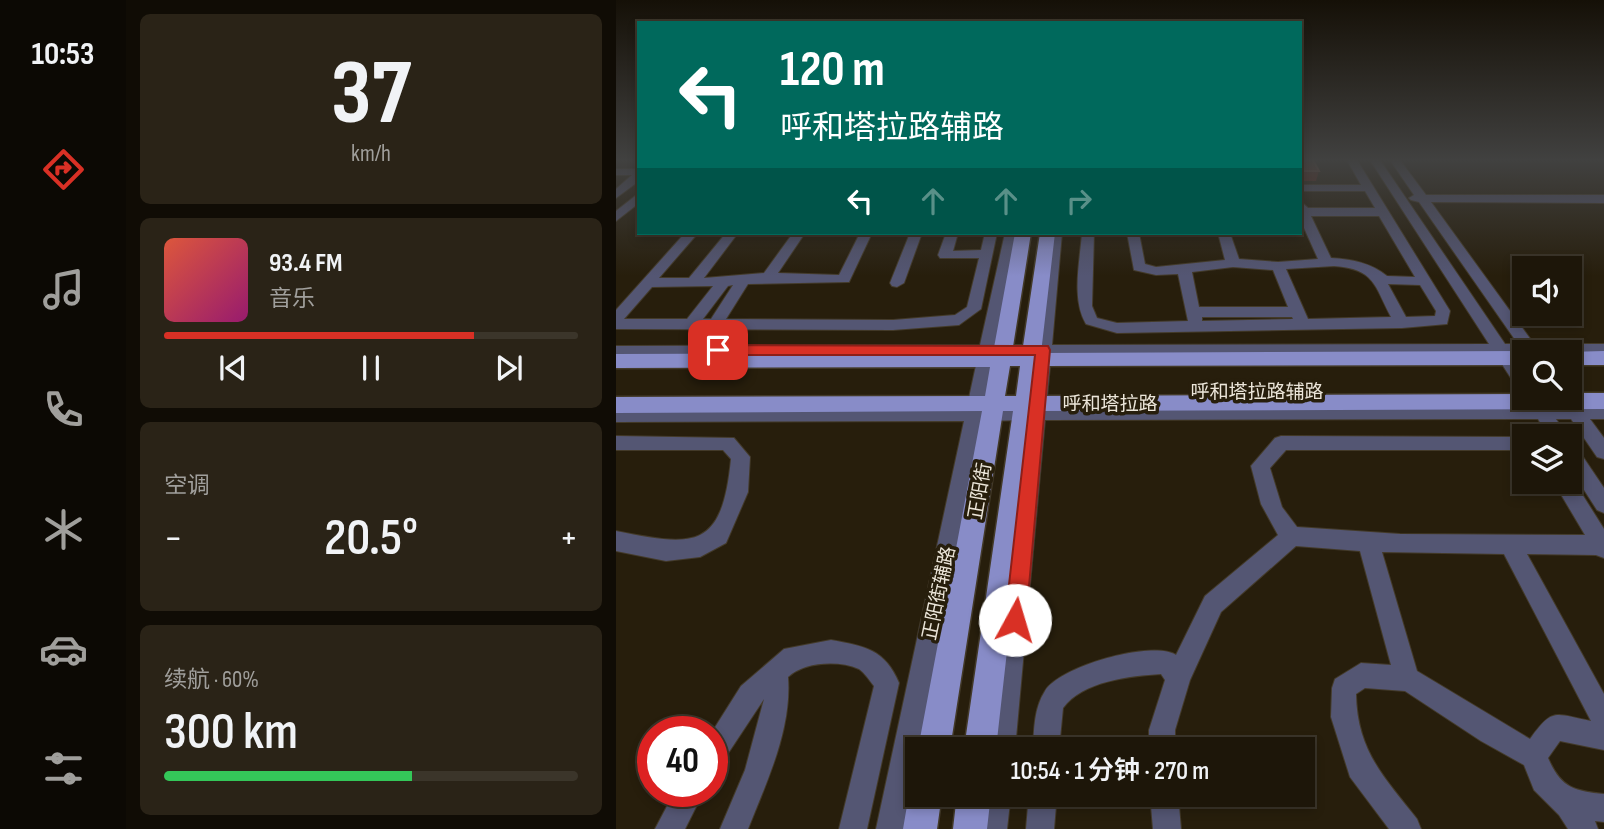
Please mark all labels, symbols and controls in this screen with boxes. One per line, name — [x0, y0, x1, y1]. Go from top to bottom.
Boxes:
text: 10:53 — [32, 35, 94, 74]
text: 37 — [331, 40, 411, 149]
text: 120 m — [780, 41, 885, 100]
icon: left — [665, 49, 756, 140]
text: 呼和塔拉路辅路 — [780, 109, 1004, 148]
text: km/h — [351, 140, 391, 168]
icon: directions — [39, 145, 88, 194]
icon: left — [841, 182, 879, 220]
icon: ahead — [914, 182, 952, 220]
icon: ahead — [987, 182, 1025, 220]
icon: right — [1060, 182, 1098, 220]
text: 93.4 FM — [269, 248, 342, 279]
map controls — [1512, 256, 1582, 494]
button: sound — [1512, 256, 1582, 326]
icon: music — [39, 265, 88, 314]
text: 音乐 — [269, 285, 315, 313]
pin — [688, 320, 748, 380]
icon: arrive — [699, 331, 737, 369]
button: search — [1512, 340, 1582, 410]
icon: previous — [214, 349, 252, 387]
icon: pause — [352, 349, 390, 387]
icon: next — [490, 349, 528, 387]
street label: 呼和塔拉路辅路 — [1190, 381, 1324, 404]
icon: phone — [39, 385, 88, 434]
street label: 呼和塔拉路 — [1062, 393, 1158, 416]
button: layers — [1512, 424, 1582, 494]
street label: 正阳街 — [964, 461, 997, 521]
text: 空调 — [164, 472, 210, 500]
icon: climate — [39, 505, 88, 554]
text: 20.5° — [324, 507, 418, 570]
text: − — [164, 516, 183, 561]
text: + — [559, 516, 578, 561]
street label: 正阳街辅路 — [918, 544, 961, 642]
position arrow — [978, 583, 1052, 657]
icon: car — [39, 625, 88, 674]
text: 续航 · 60% — [164, 666, 259, 694]
text: 300 km — [164, 701, 298, 764]
speed limit sign: 40 — [637, 716, 728, 807]
icon: filters — [39, 744, 88, 793]
text: 10:54 · 1 分钟 · 270 m — [1011, 756, 1209, 787]

